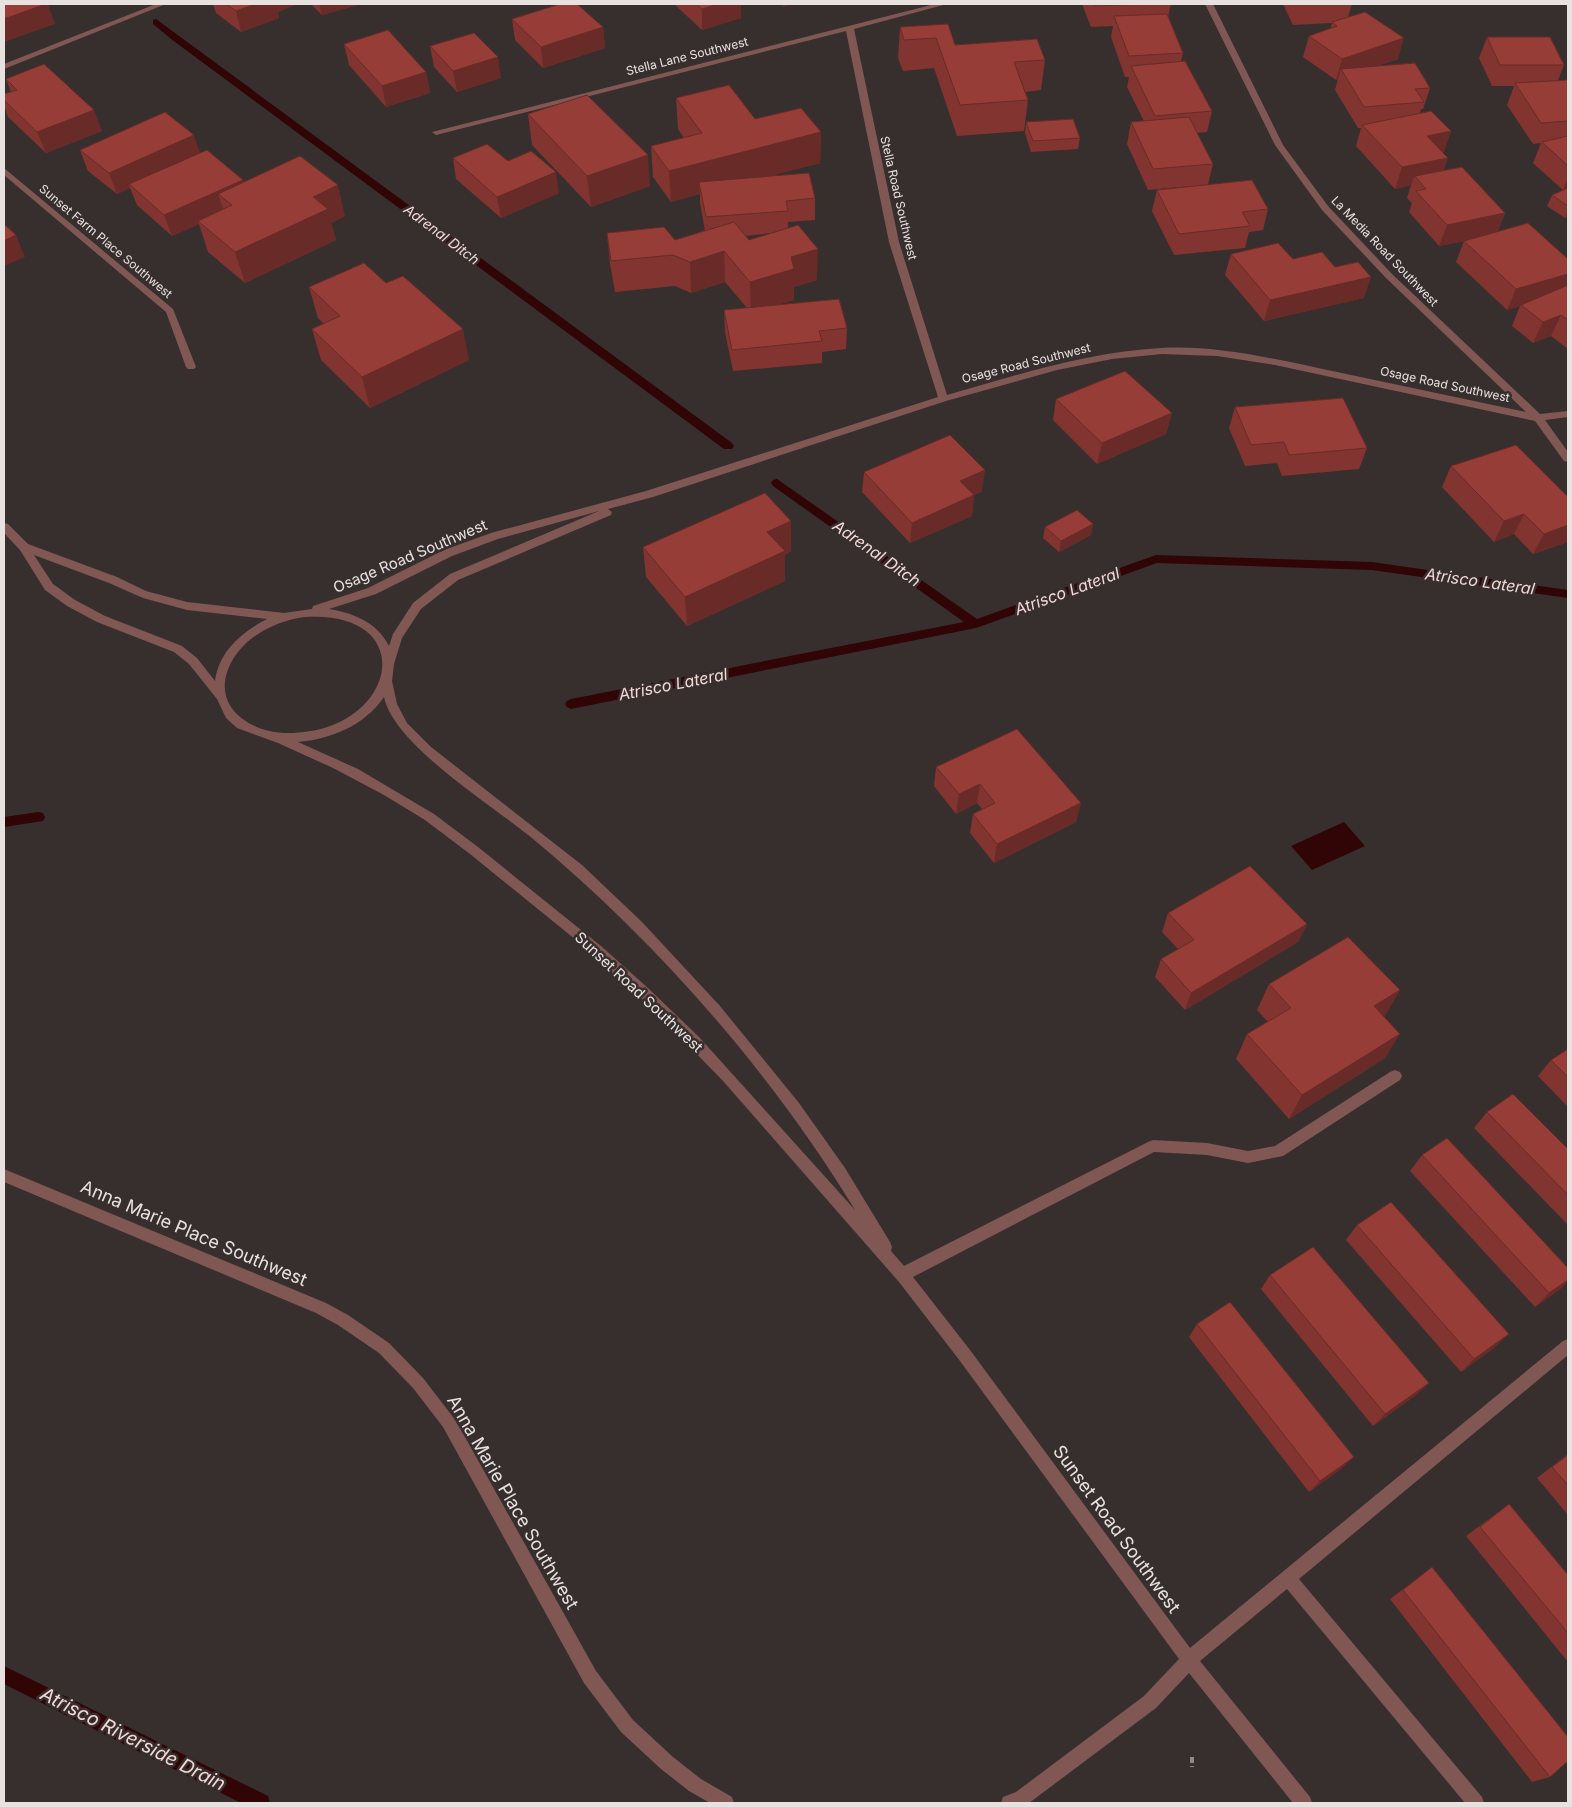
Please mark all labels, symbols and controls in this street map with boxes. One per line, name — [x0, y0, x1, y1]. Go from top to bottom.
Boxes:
street label: Stella Lane Southwest — [624, 34, 750, 78]
street label: Stella Road Southwest — [877, 135, 921, 261]
street label: Sunset Farm Place Southwest — [36, 181, 176, 301]
street label: La Media Road Southwest — [1328, 193, 1442, 309]
water label: Adrenal Ditch — [400, 200, 483, 268]
street label: Osage Road Southwest — [960, 340, 1092, 386]
street label: Osage Road Southwest — [1379, 363, 1511, 405]
street label: Osage Road Southwest — [330, 515, 490, 597]
water label: Adrenal Ditch — [828, 515, 925, 591]
water label: Atrisco Lateral — [1011, 563, 1122, 620]
water label: Atrisco Lateral — [1423, 563, 1536, 599]
water label: Atrisco Lateral — [616, 664, 729, 705]
street label: Sunset Road Southwest — [571, 928, 707, 1056]
street label: Anna Marie Place Southwest — [78, 1176, 310, 1290]
street label: Anna Marie Place Southwest — [443, 1391, 583, 1613]
street label: Sunset Road Southwest — [1049, 1441, 1185, 1617]
water label: Atrisco Riverside Drain — [36, 1682, 229, 1796]

